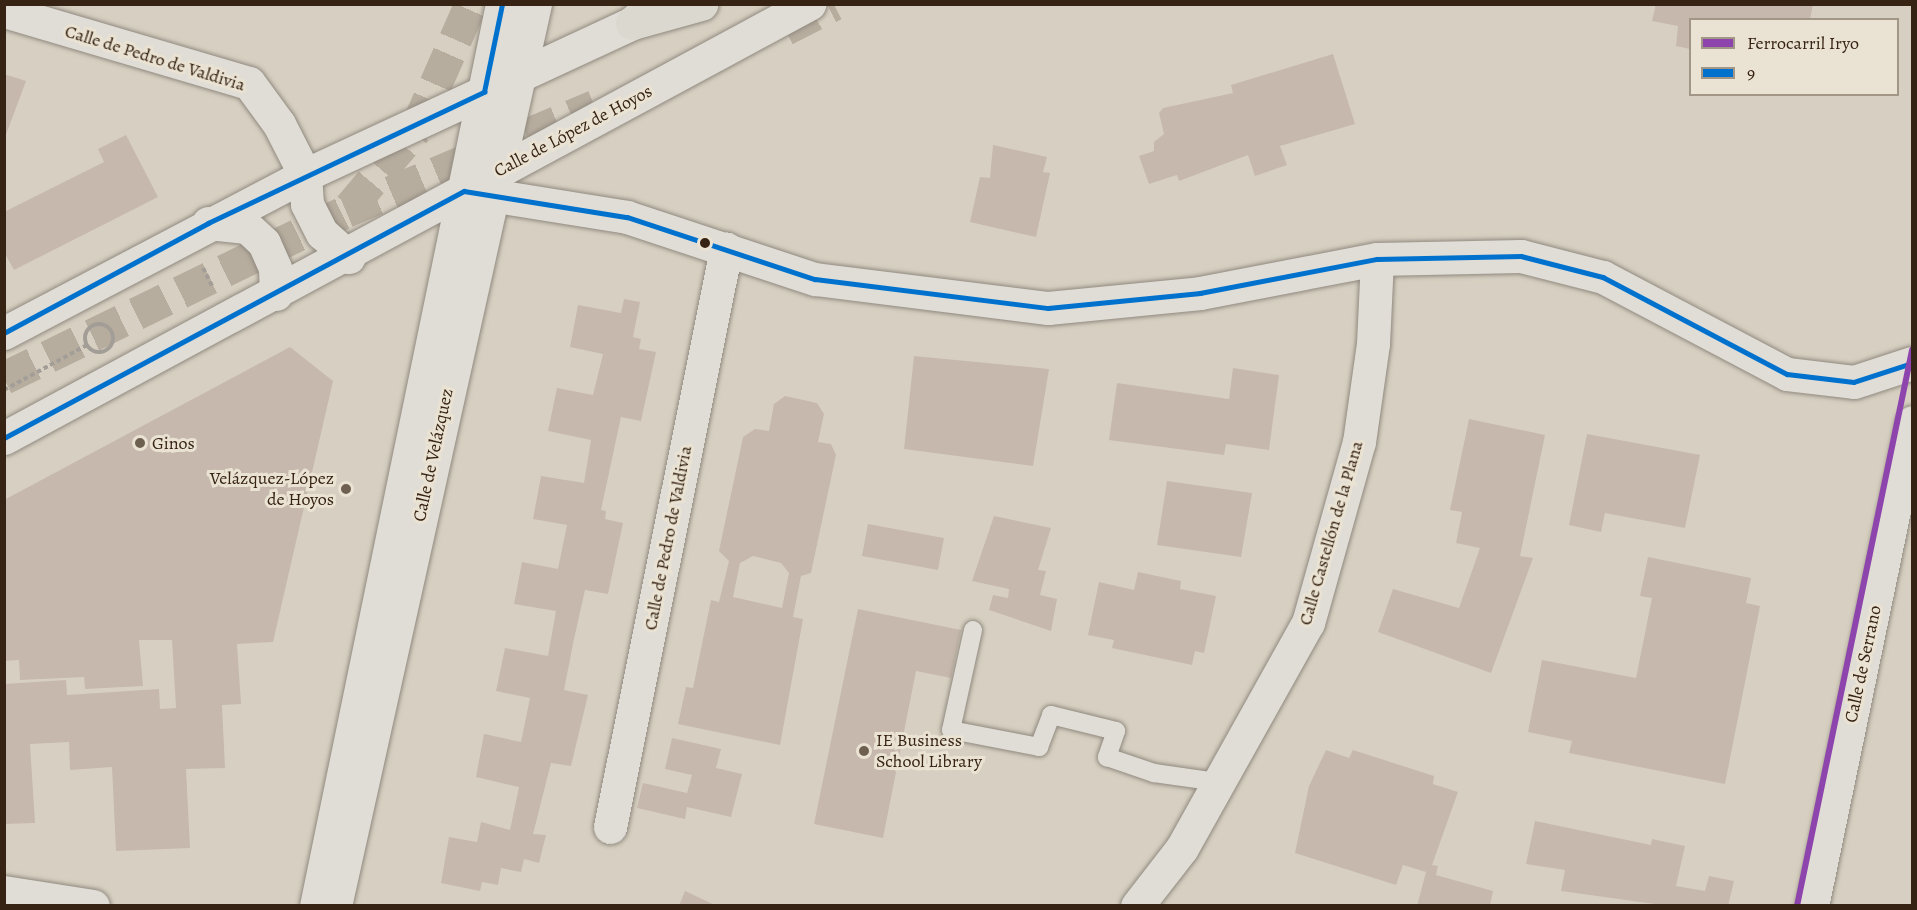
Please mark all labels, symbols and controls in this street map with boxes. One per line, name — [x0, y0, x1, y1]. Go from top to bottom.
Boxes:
legend — [1689, 18, 1899, 96]
street label: Calle de Pedro de Valdivia — [62, 20, 248, 96]
text: Ferrocarril Iryo — [1747, 31, 1859, 55]
text: 9 — [1747, 61, 1755, 85]
street label: Calle de López de Hoyos — [490, 80, 656, 182]
unlabelled marker — [699, 237, 711, 249]
street label: Calle de Velázquez — [408, 386, 458, 524]
place label: Ginos — [152, 432, 195, 454]
marker: Ginos — [133, 436, 147, 450]
street label: Calle Castellón de la Plana — [1294, 438, 1368, 628]
street label: Calle de Pedro de Valdivia — [640, 444, 696, 632]
place label: Velázquez-López de Hoyos — [210, 468, 334, 510]
marker: Velázquez-López de Hoyos — [339, 482, 353, 496]
street label: Calle de Serrano — [1840, 603, 1886, 725]
place label: IE Business School Library — [876, 730, 982, 772]
marker: IE Business School Library — [857, 744, 871, 758]

